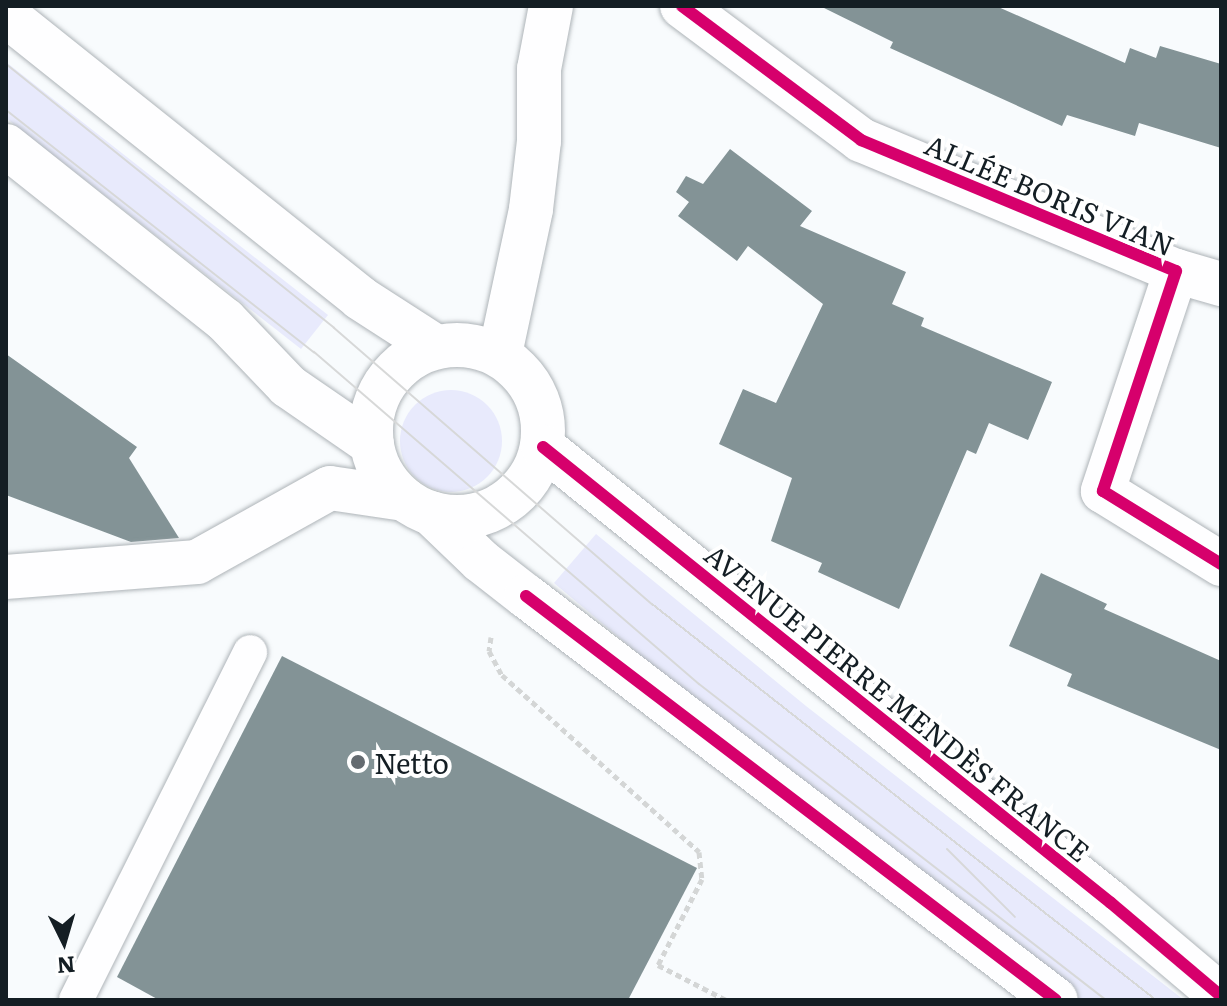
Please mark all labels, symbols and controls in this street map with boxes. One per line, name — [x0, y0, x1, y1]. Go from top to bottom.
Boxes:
street label: ALLÉE BORIS VIAN — [920, 126, 1180, 262]
street label: AVENUE PIERRE MENDÈS FRANCE — [699, 536, 1097, 868]
place label: Netto — [374, 745, 449, 779]
marker: Netto — [349, 753, 367, 771]
north arrow — [24, 902, 104, 982]
text: N — [55, 949, 77, 984]

